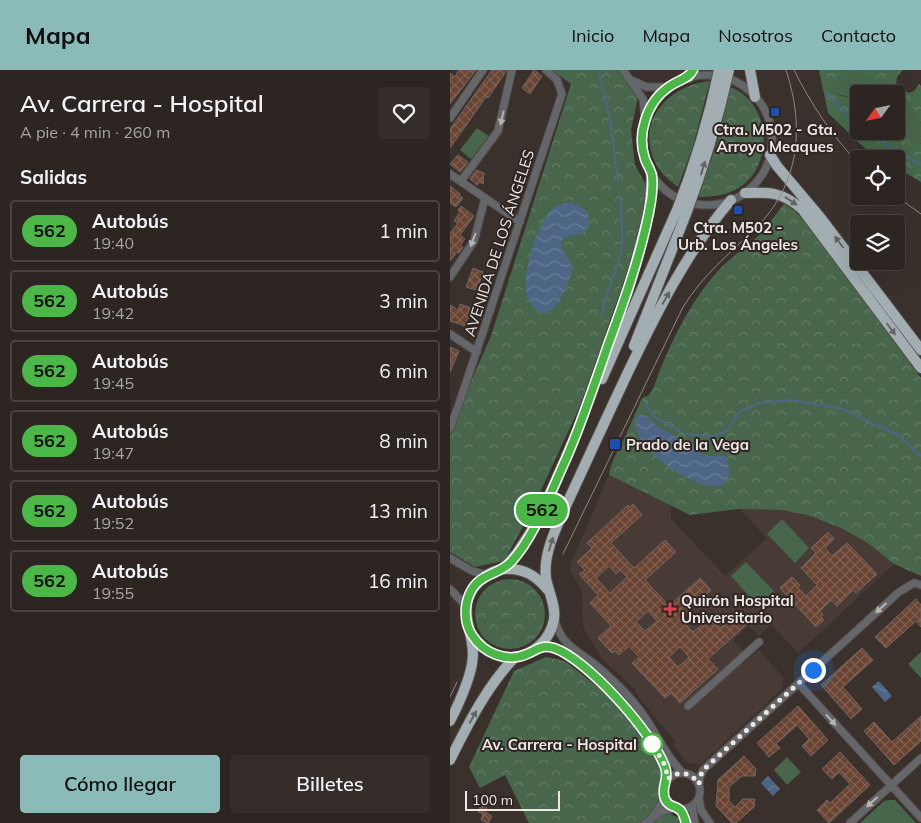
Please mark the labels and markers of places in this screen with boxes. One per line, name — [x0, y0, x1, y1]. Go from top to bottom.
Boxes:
marker: Ctra. M502 - Gta. Arroyo Meaques — [769, 106, 781, 118]
place label: Ctra. M502 - Gta. Arroyo Meaques — [713, 120, 837, 156]
marker: Ctra. M502 - Urb. Los Ángeles — [732, 204, 744, 216]
place label: Ctra. M502 - Urb. Los Ángeles — [678, 218, 798, 254]
place label: Prado de la Vega — [626, 435, 749, 454]
marker: Prado de la Vega — [608, 437, 622, 451]
place label: Quirón Hospital Universitario — [681, 591, 794, 627]
marker: Quirón Hospital Universitario — [663, 602, 677, 616]
marker: Av. Carrera - Hospital — [641, 733, 663, 755]
place label: Av. Carrera - Hospital — [482, 735, 637, 754]

